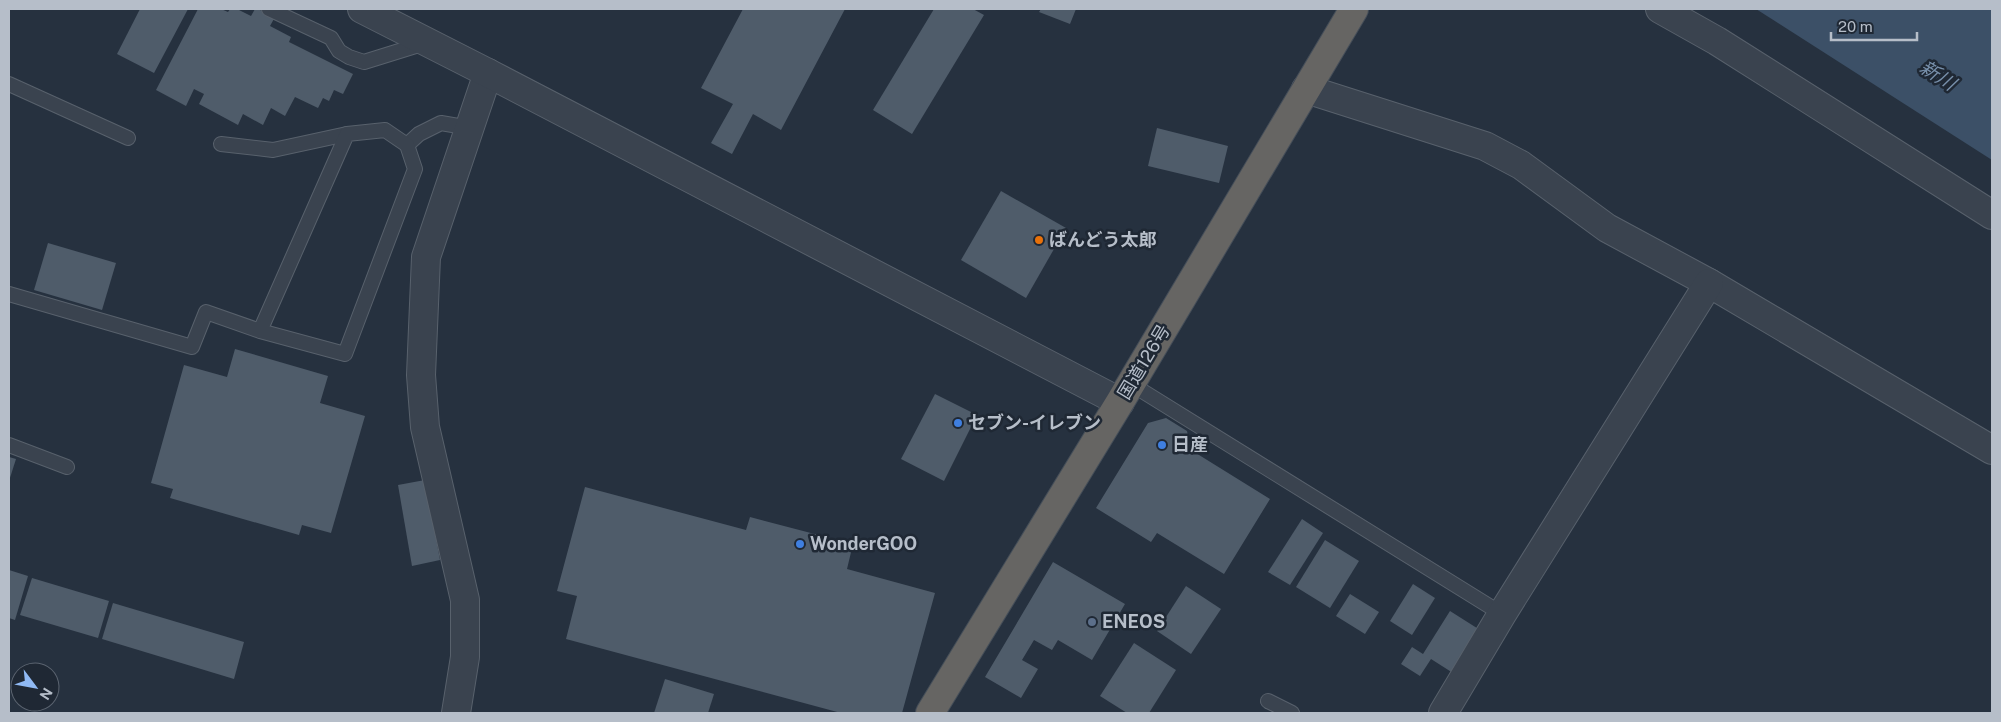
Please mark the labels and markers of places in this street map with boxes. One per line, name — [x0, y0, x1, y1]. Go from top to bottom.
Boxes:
place label: ばんどう太郎 — [1049, 229, 1156, 250]
marker: ばんどう太郎 — [1033, 234, 1045, 246]
place label: セブン-イレブン — [968, 412, 1101, 433]
marker: セブン-イレブン — [952, 417, 964, 429]
place label: 日産 — [1172, 434, 1208, 455]
marker: 日産 — [1156, 439, 1168, 451]
place label: WonderGOO — [810, 533, 917, 554]
marker: WonderGOO — [794, 538, 806, 550]
place label: ENEOS — [1102, 611, 1165, 632]
marker: ENEOS — [1086, 616, 1098, 628]

